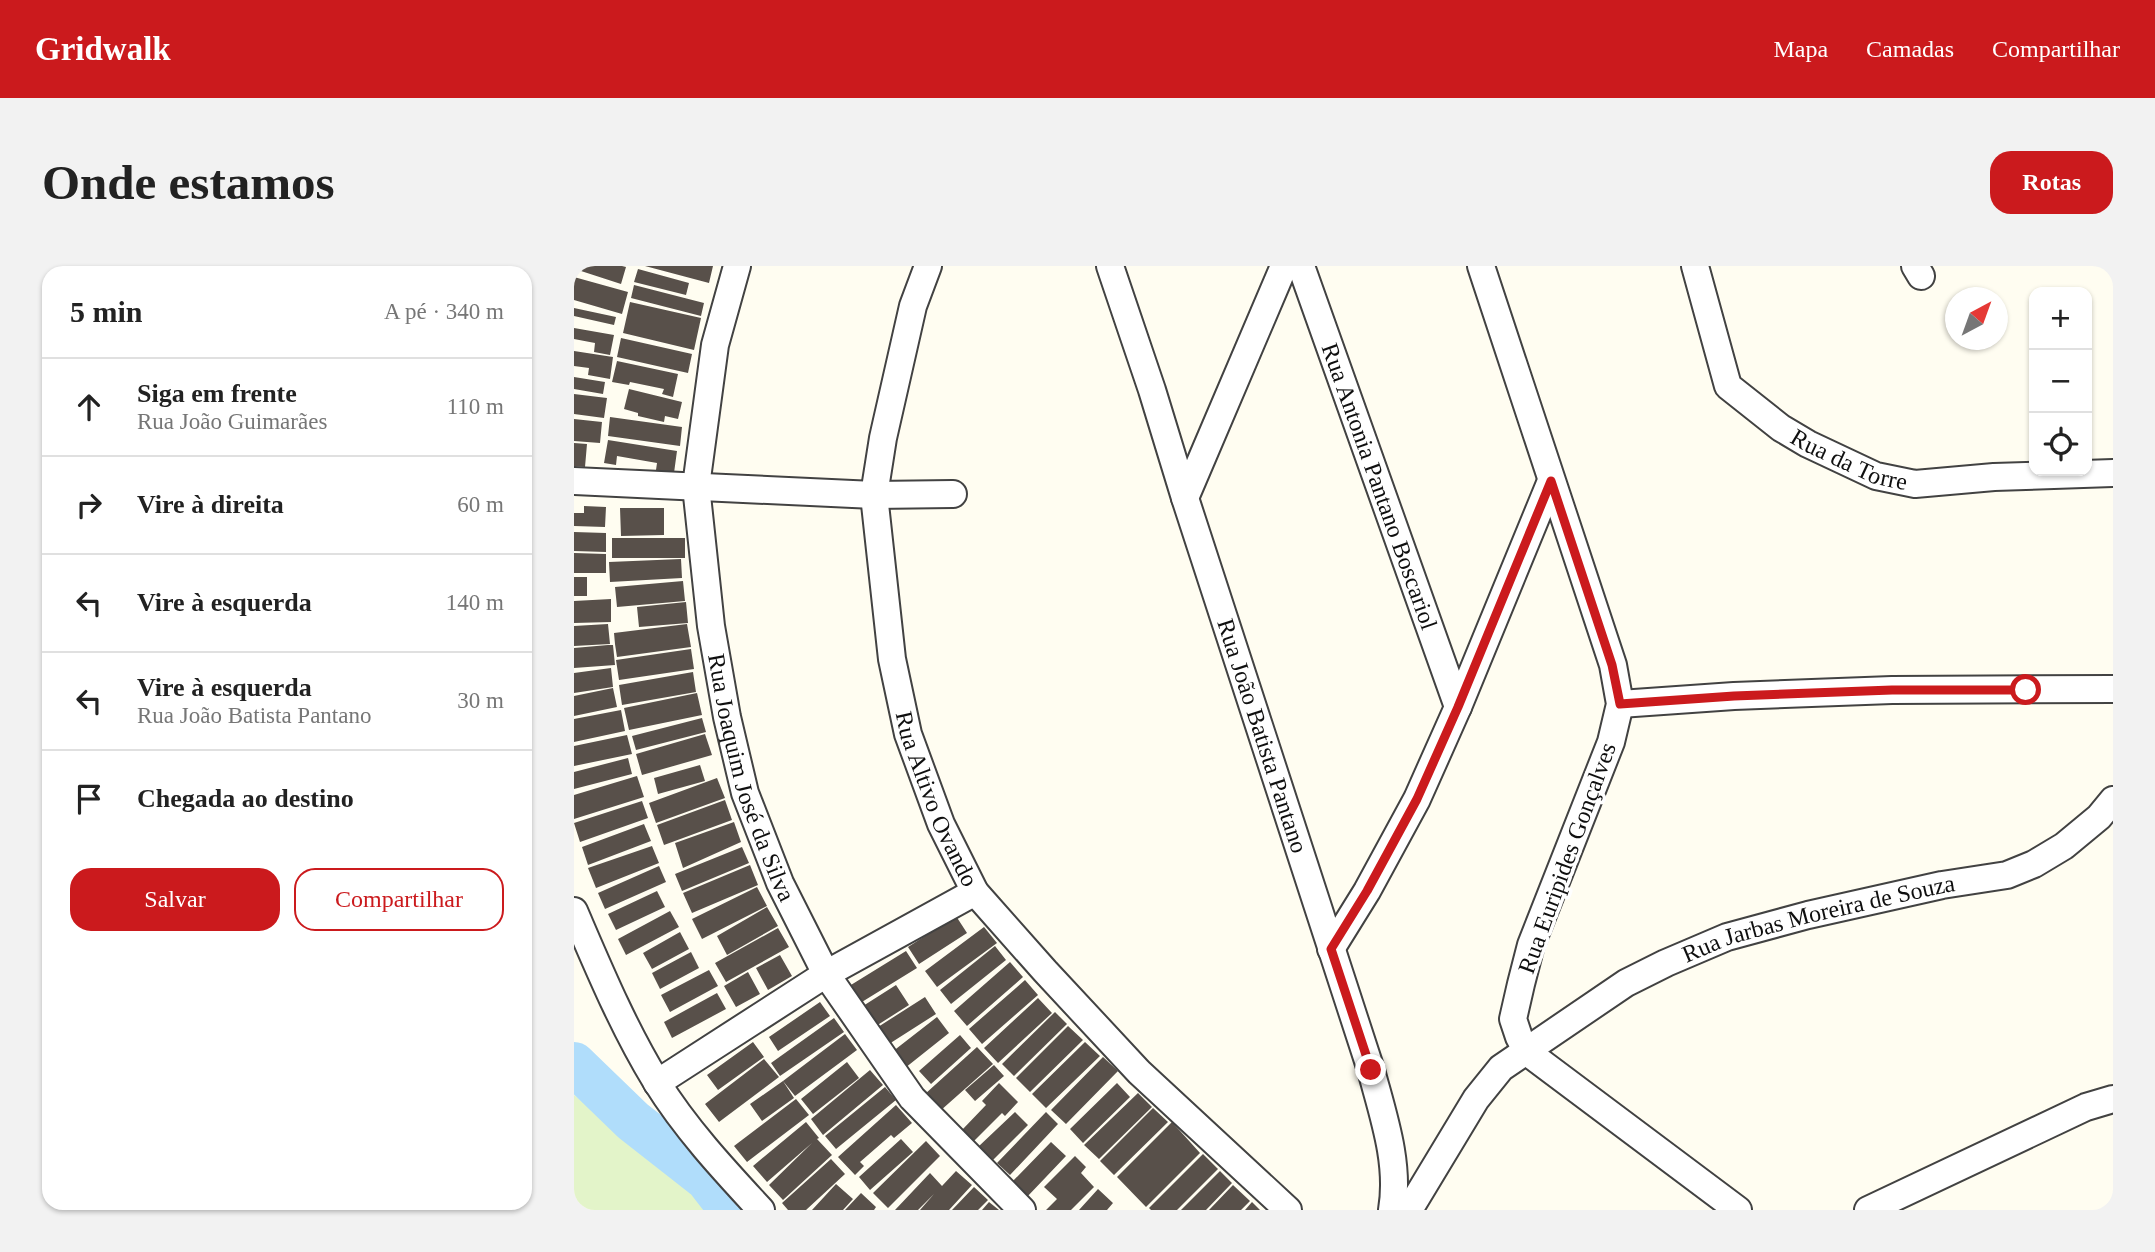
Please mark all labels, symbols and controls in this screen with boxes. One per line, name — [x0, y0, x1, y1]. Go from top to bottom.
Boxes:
text: Gridwalk — [35, 31, 171, 67]
text: Mapa — [1773, 36, 1828, 62]
text: Camadas — [1866, 36, 1954, 62]
text: Compartilhar — [1992, 36, 2120, 62]
button: Rotas — [1990, 151, 2113, 214]
text: Onde estamos — [42, 155, 335, 210]
north arrow — [1945, 287, 2008, 350]
map controls — [2029, 287, 2092, 476]
button: + — [2029, 287, 2092, 350]
text: 5 min — [70, 295, 143, 328]
text: A pé · 340 m — [384, 299, 504, 324]
street label: Rua Antonia Pantano Boscariol — [1317, 340, 1442, 633]
button: − — [2029, 350, 2092, 413]
text: Siga em frente — [137, 379, 297, 408]
icon: ahead — [70, 388, 108, 426]
text: 110 m — [447, 394, 504, 419]
text: Rua João Guimarães — [137, 409, 327, 434]
button: locate — [2029, 413, 2092, 476]
street label: Rua da Torre — [1786, 424, 1910, 495]
icon: right — [70, 486, 108, 524]
text: Vire à direita — [137, 490, 284, 519]
text: 60 m — [457, 492, 504, 517]
icon: left — [70, 584, 108, 622]
text: Vire à esquerda — [137, 588, 312, 617]
text: 140 m — [446, 590, 504, 615]
street label: Rua João Batista Pantano — [1212, 616, 1313, 856]
street label: Rua Joaquim José da Silva — [703, 652, 800, 906]
text: Vire à esquerda — [137, 673, 312, 702]
route start — [2010, 674, 2041, 705]
icon: left — [70, 682, 108, 720]
text: 30 m — [457, 688, 504, 713]
text: Rua João Batista Pantano — [137, 703, 371, 728]
street label: Rua Altivo Ovando — [891, 709, 983, 891]
street label: Rua Euripides Gonçalves — [1513, 739, 1621, 977]
icon: arrive — [70, 780, 108, 818]
text: Chegada ao destino — [137, 784, 354, 813]
button: Salvar — [70, 868, 280, 931]
button: Compartilhar — [294, 868, 504, 931]
street label: Rua Jarbas Moreira de Souza — [1678, 870, 1957, 968]
route end — [1355, 1054, 1386, 1085]

